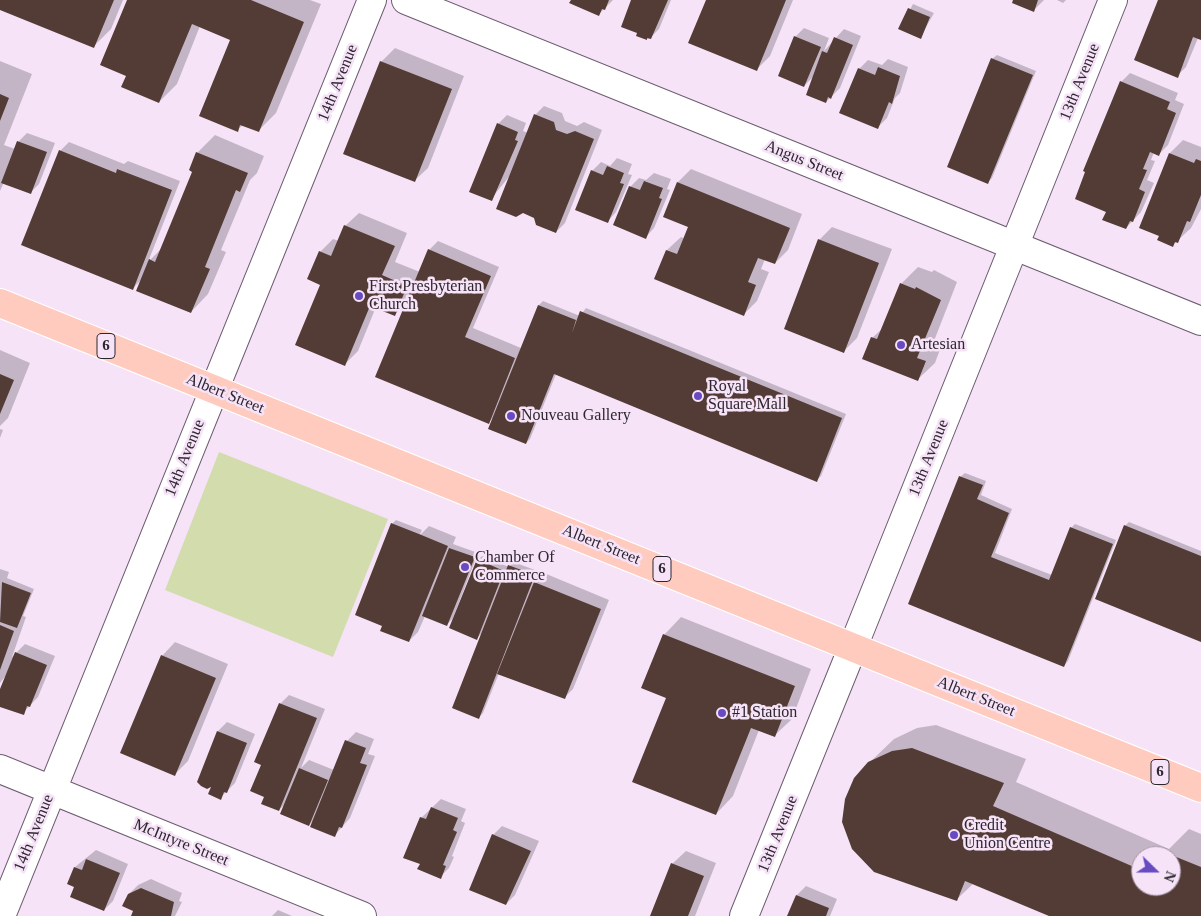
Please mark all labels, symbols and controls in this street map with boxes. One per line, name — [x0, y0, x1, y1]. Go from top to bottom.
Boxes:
street label: 13th Avenue — [1056, 41, 1104, 123]
street label: 14th Avenue — [314, 42, 362, 124]
street label: Angus Street — [762, 137, 846, 185]
place label: First Presbyterian Church — [369, 277, 482, 315]
marker: First Presbyterian Church — [353, 290, 365, 302]
road number: 6 — [97, 334, 115, 358]
place label: Artesian — [911, 335, 965, 355]
marker: Artesian — [895, 339, 907, 351]
street label: Albert Street — [183, 370, 267, 418]
place label: Royal Square Mall — [708, 377, 787, 415]
marker: Royal Square Mall — [692, 390, 704, 402]
place label: Nouveau Gallery — [521, 406, 631, 426]
marker: Nouveau Gallery — [505, 410, 517, 422]
street label: 14th Avenue — [161, 417, 209, 499]
street label: 13th Avenue — [905, 417, 953, 499]
street label: Albert Street — [559, 521, 643, 569]
place label: Chamber Of Commerce — [475, 548, 555, 586]
road number: 6 — [653, 556, 671, 582]
marker: Chamber Of Commerce — [459, 561, 471, 573]
street label: Albert Street — [934, 673, 1018, 721]
place label: #1 Station — [732, 703, 797, 723]
marker: #1 Station — [716, 707, 728, 719]
road number: 6 — [1151, 760, 1169, 784]
street label: 14th Avenue — [10, 792, 58, 874]
street label: 13th Avenue — [754, 793, 802, 875]
street label: McIntyre Street — [131, 815, 231, 871]
place label: Credit Union Centre — [964, 816, 1051, 854]
marker: Credit Union Centre — [948, 829, 960, 841]
north arrow — [1131, 846, 1181, 896]
text: N — [1161, 869, 1178, 884]

